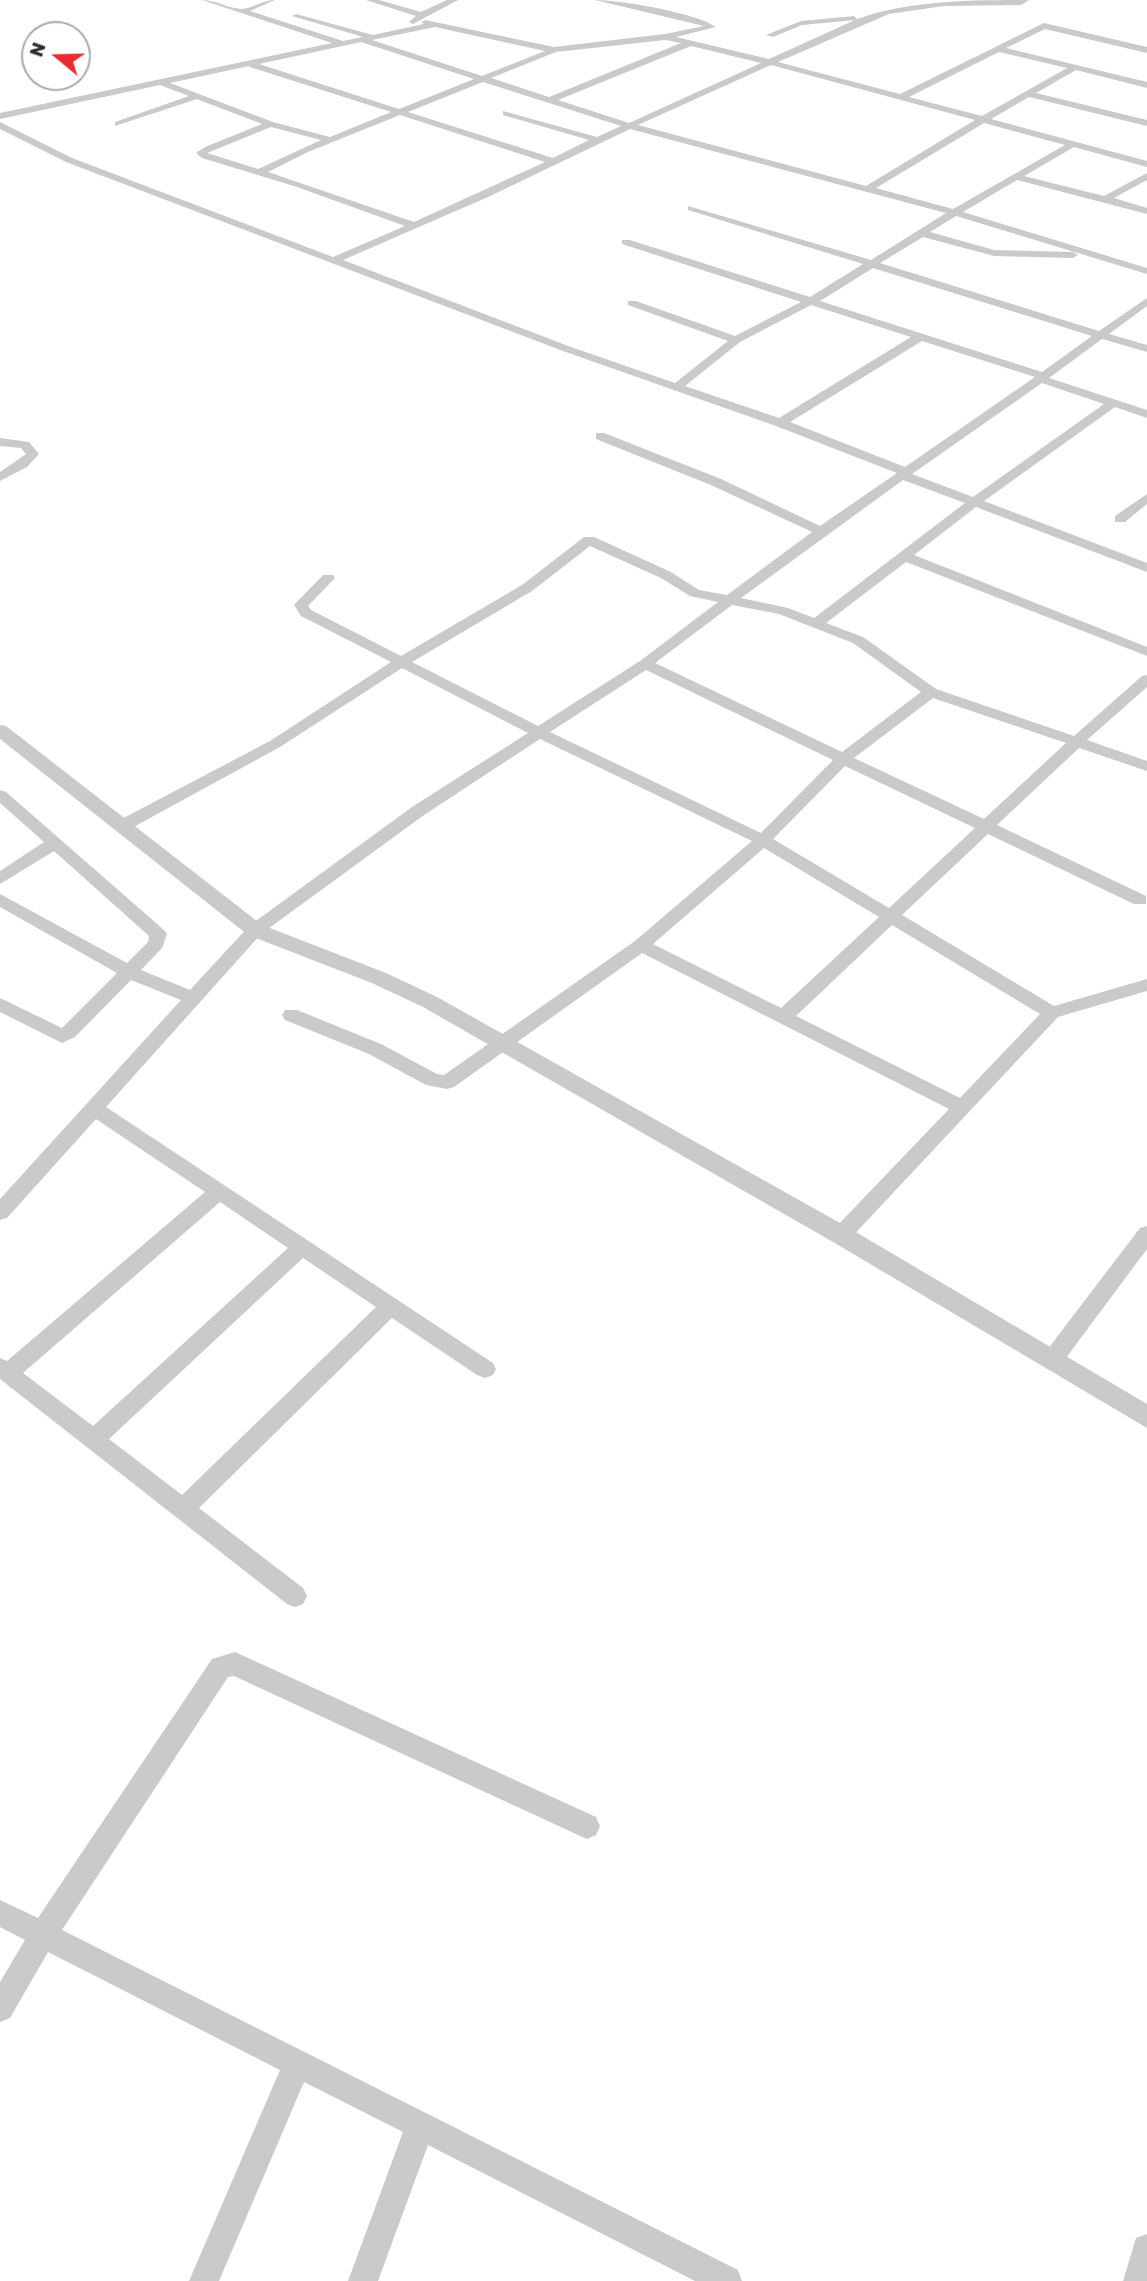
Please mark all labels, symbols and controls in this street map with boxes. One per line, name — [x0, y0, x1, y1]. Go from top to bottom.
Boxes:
north arrow — [21, 21, 91, 91]
text: N — [24, 39, 51, 60]

